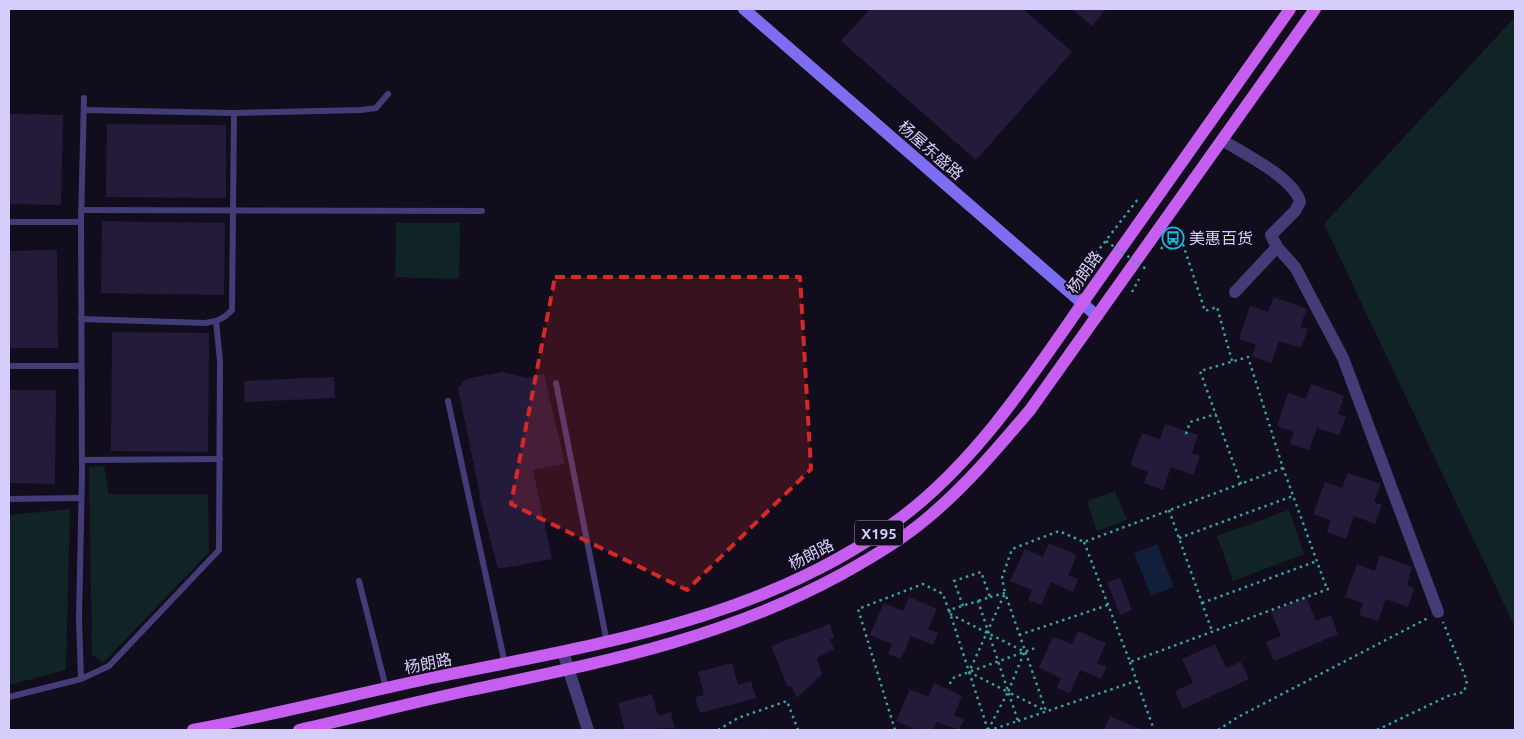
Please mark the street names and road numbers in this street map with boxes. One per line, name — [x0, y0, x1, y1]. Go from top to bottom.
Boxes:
street label: 杨屋东盛路 — [895, 117, 967, 183]
street label: 杨朗路 — [1063, 247, 1105, 297]
road number: X195 — [855, 520, 903, 546]
street label: 杨朗路 — [786, 535, 836, 573]
street label: 杨朗路 — [403, 650, 453, 676]

